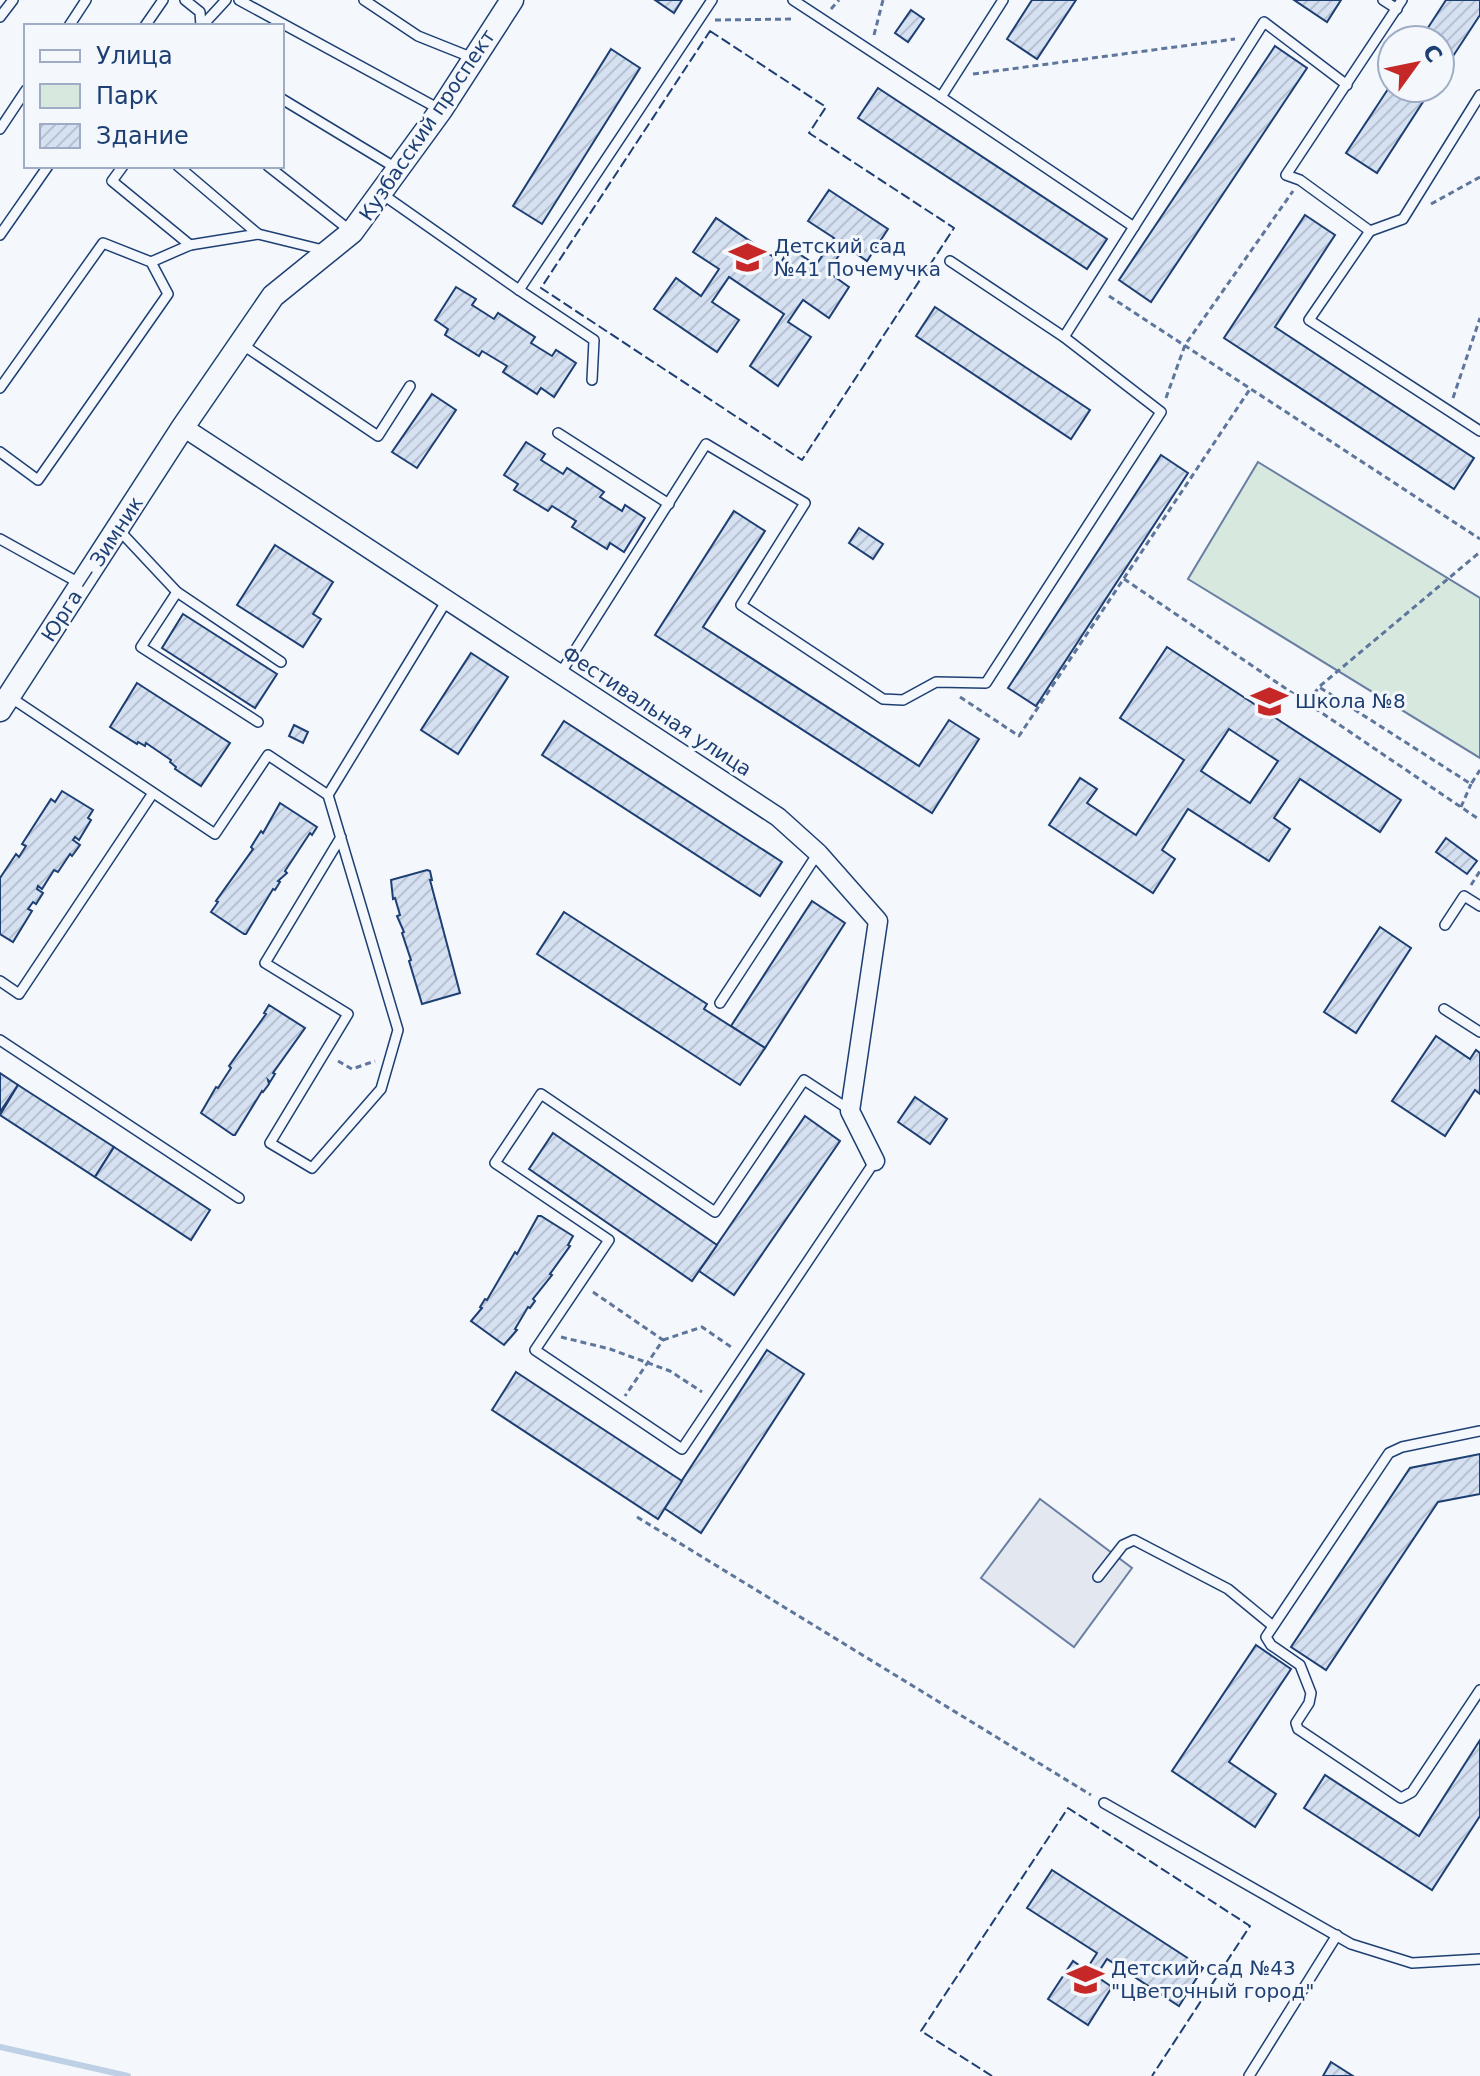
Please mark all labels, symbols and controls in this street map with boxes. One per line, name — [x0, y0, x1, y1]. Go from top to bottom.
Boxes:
legend — [24, 24, 284, 168]
street label: Кузбасский проспект — [354, 24, 500, 225]
north arrow — [1376, 24, 1456, 104]
text: С — [1417, 40, 1447, 67]
text: Улица — [96, 42, 173, 70]
text: Парк — [96, 82, 158, 110]
text: Здание — [96, 122, 189, 150]
place label: Детский сад №41 Почемучка — [774, 234, 941, 281]
school or university icon: Детский сад №41 Почемучка — [729, 239, 767, 277]
street label: Юрга — Зимник — [36, 492, 148, 646]
street label: Фестивальная улица — [558, 641, 756, 781]
school or university icon: Школа №8 — [1250, 682, 1288, 720]
place label: Школа №8 — [1295, 689, 1406, 713]
place label: Детский сад №43 "Цветочный город" — [1111, 1956, 1314, 2003]
school or university icon: Детский сад №43 "Цветочный город" — [1066, 1960, 1104, 1998]

